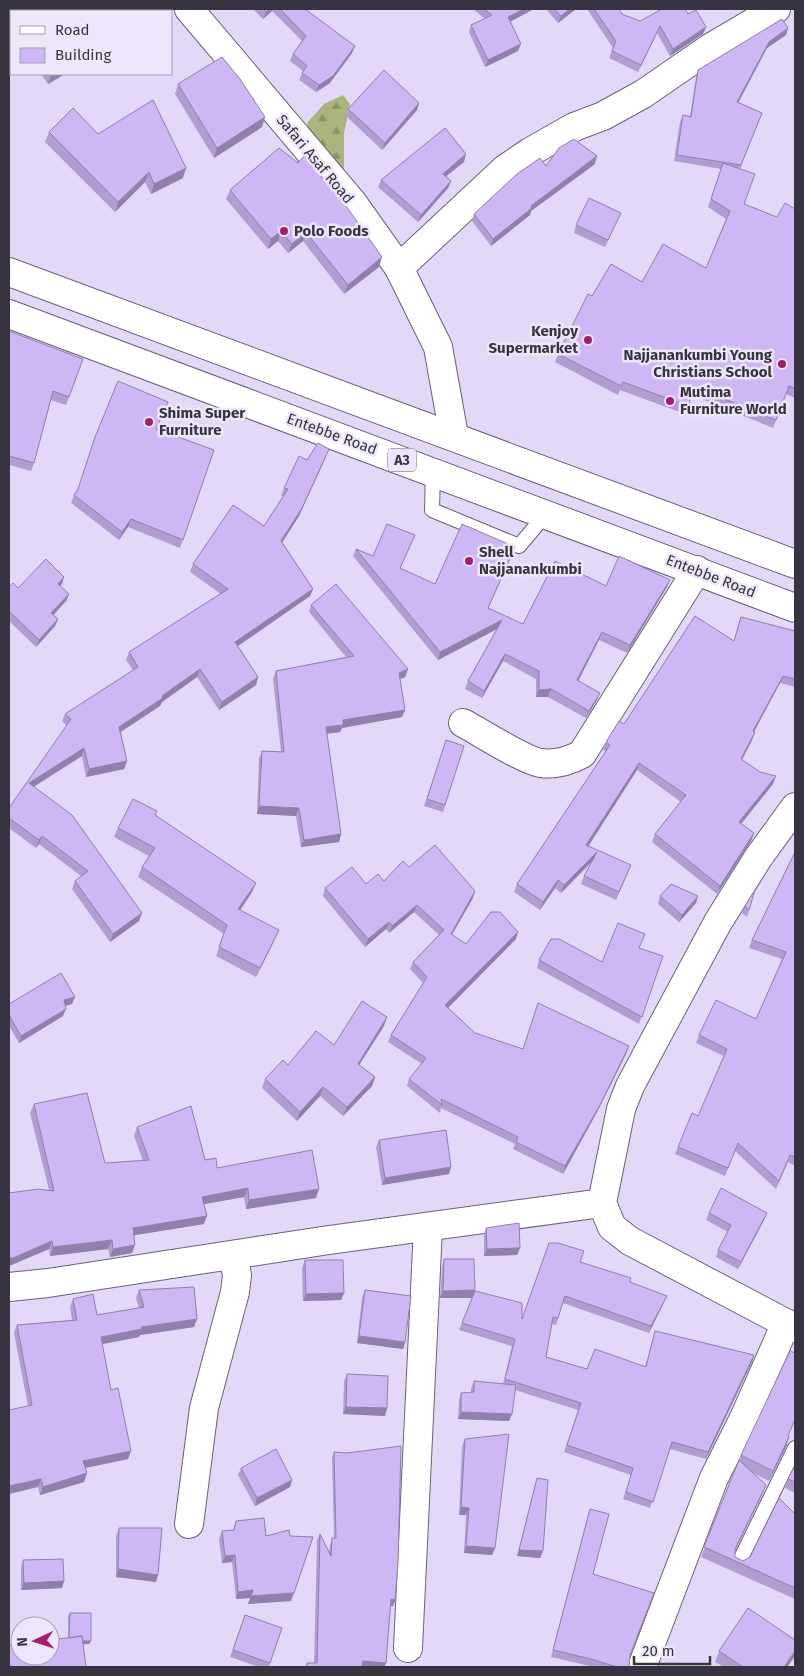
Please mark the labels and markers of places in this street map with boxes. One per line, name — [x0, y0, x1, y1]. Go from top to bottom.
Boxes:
place label: Polo Foods — [294, 222, 369, 240]
marker: Polo Foods — [278, 225, 290, 237]
place label: Kenjoy Supermarket — [489, 322, 578, 357]
marker: Kenjoy Supermarket — [582, 334, 594, 346]
place label: Najjanankumbi Young Christians School — [623, 346, 773, 381]
marker: Najjanankumbi Young Christians School — [776, 358, 788, 370]
place label: Mutima Furniture World — [680, 383, 787, 418]
marker: Mutima Furniture World — [664, 395, 676, 407]
place label: Shima Super Furniture — [159, 404, 246, 439]
marker: Shima Super Furniture — [143, 416, 155, 428]
place label: Shell Najjanankumbi — [479, 543, 582, 578]
marker: Shell Najjanankumbi — [463, 555, 475, 567]

